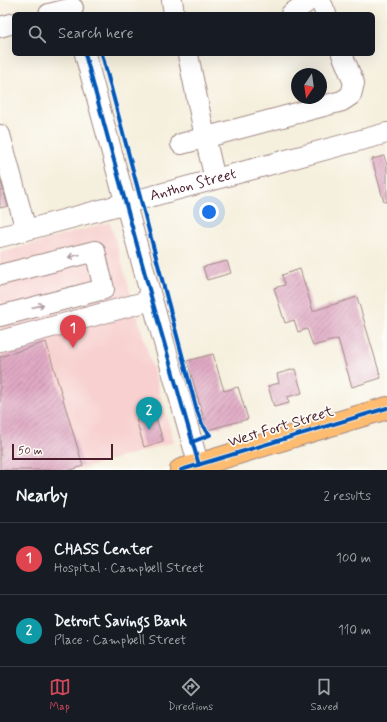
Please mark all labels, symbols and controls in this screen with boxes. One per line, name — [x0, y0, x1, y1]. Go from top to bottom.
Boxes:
search box — [12, 12, 375, 56]
icon: search — [26, 23, 48, 45]
text: Search here — [58, 24, 134, 44]
north arrow — [291, 68, 327, 104]
street label: Anthon Street — [148, 164, 239, 206]
your location — [199, 202, 219, 222]
one-way arrow — [67, 253, 80, 261]
one-way arrow — [31, 302, 44, 310]
pin: 1 — [60, 315, 86, 348]
pin: 2 — [136, 397, 162, 430]
street label: West Fort Street — [226, 401, 336, 453]
scale bar — [12, 442, 113, 461]
text: 50 m — [18, 444, 43, 458]
text: Nearby — [16, 485, 68, 507]
text: 2 results — [324, 488, 371, 505]
text: CHASS Center — [54, 540, 152, 560]
text: 1 — [26, 550, 32, 567]
text: 100 m — [336, 550, 371, 567]
text: Hospital · Campbell Street — [54, 560, 204, 577]
text: Detroit Savings Bank — [54, 612, 187, 632]
text: 2 — [26, 622, 32, 639]
text: 110 m — [338, 622, 371, 639]
text: Place · Campbell Street — [54, 632, 186, 649]
tab: Map — [49, 676, 71, 714]
tab: Directions — [168, 676, 213, 714]
tab: Saved — [311, 676, 338, 714]

